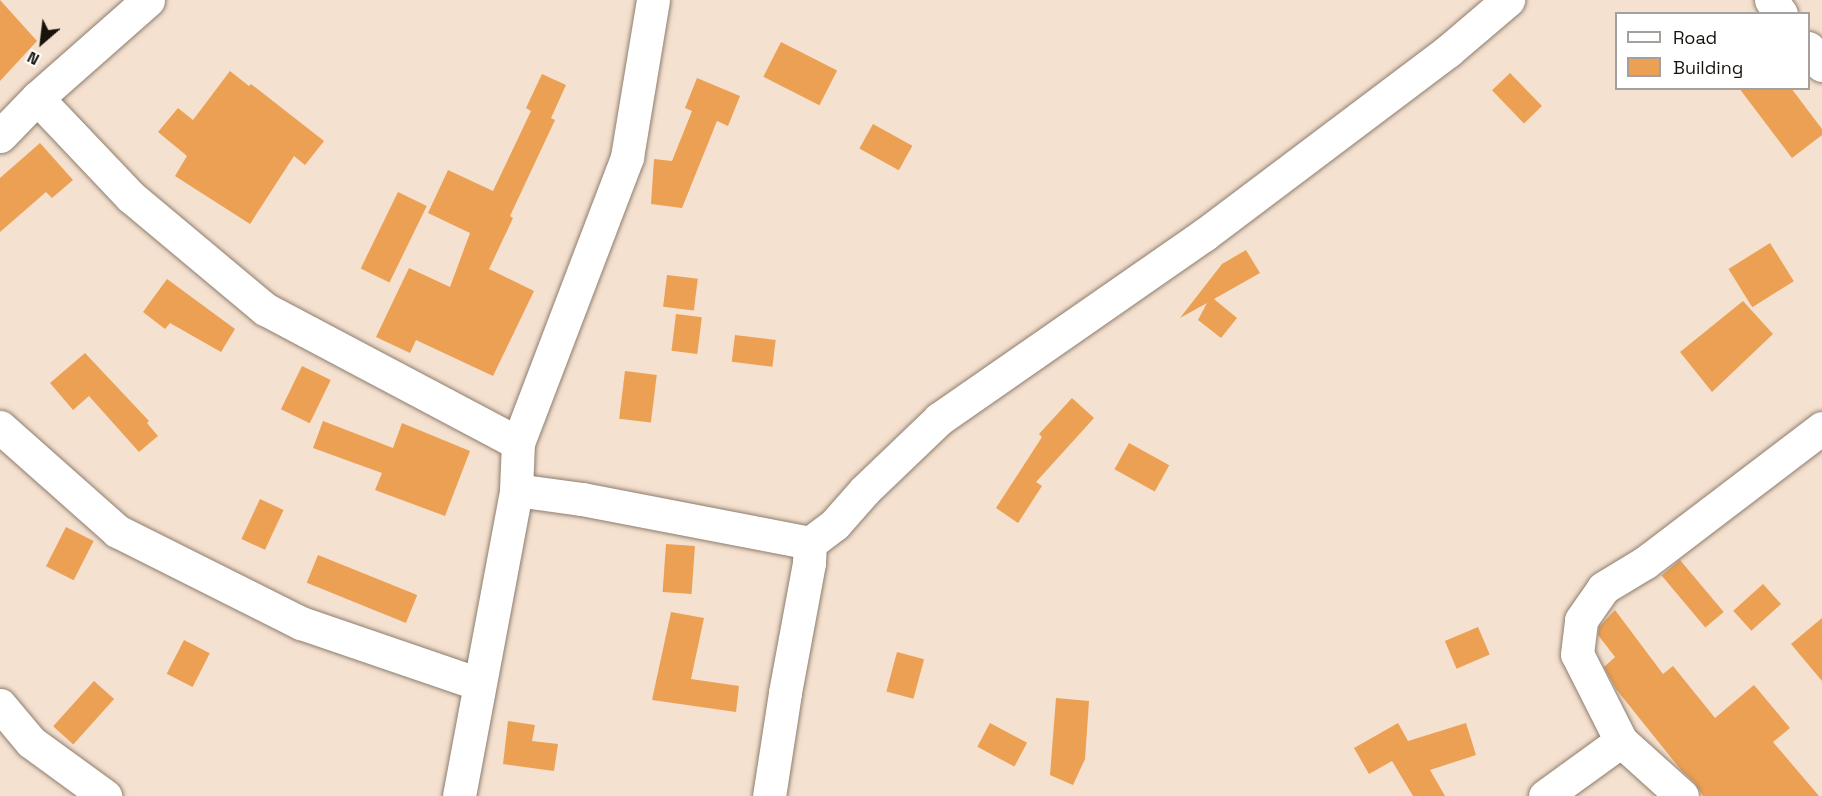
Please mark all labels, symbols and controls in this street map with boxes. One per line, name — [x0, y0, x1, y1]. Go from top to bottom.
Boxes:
north arrow — [12, 12, 72, 72]
legend — [1615, 12, 1810, 90]
text: Road — [1673, 26, 1717, 49]
text: N — [24, 47, 43, 70]
text: Building — [1673, 56, 1743, 79]

